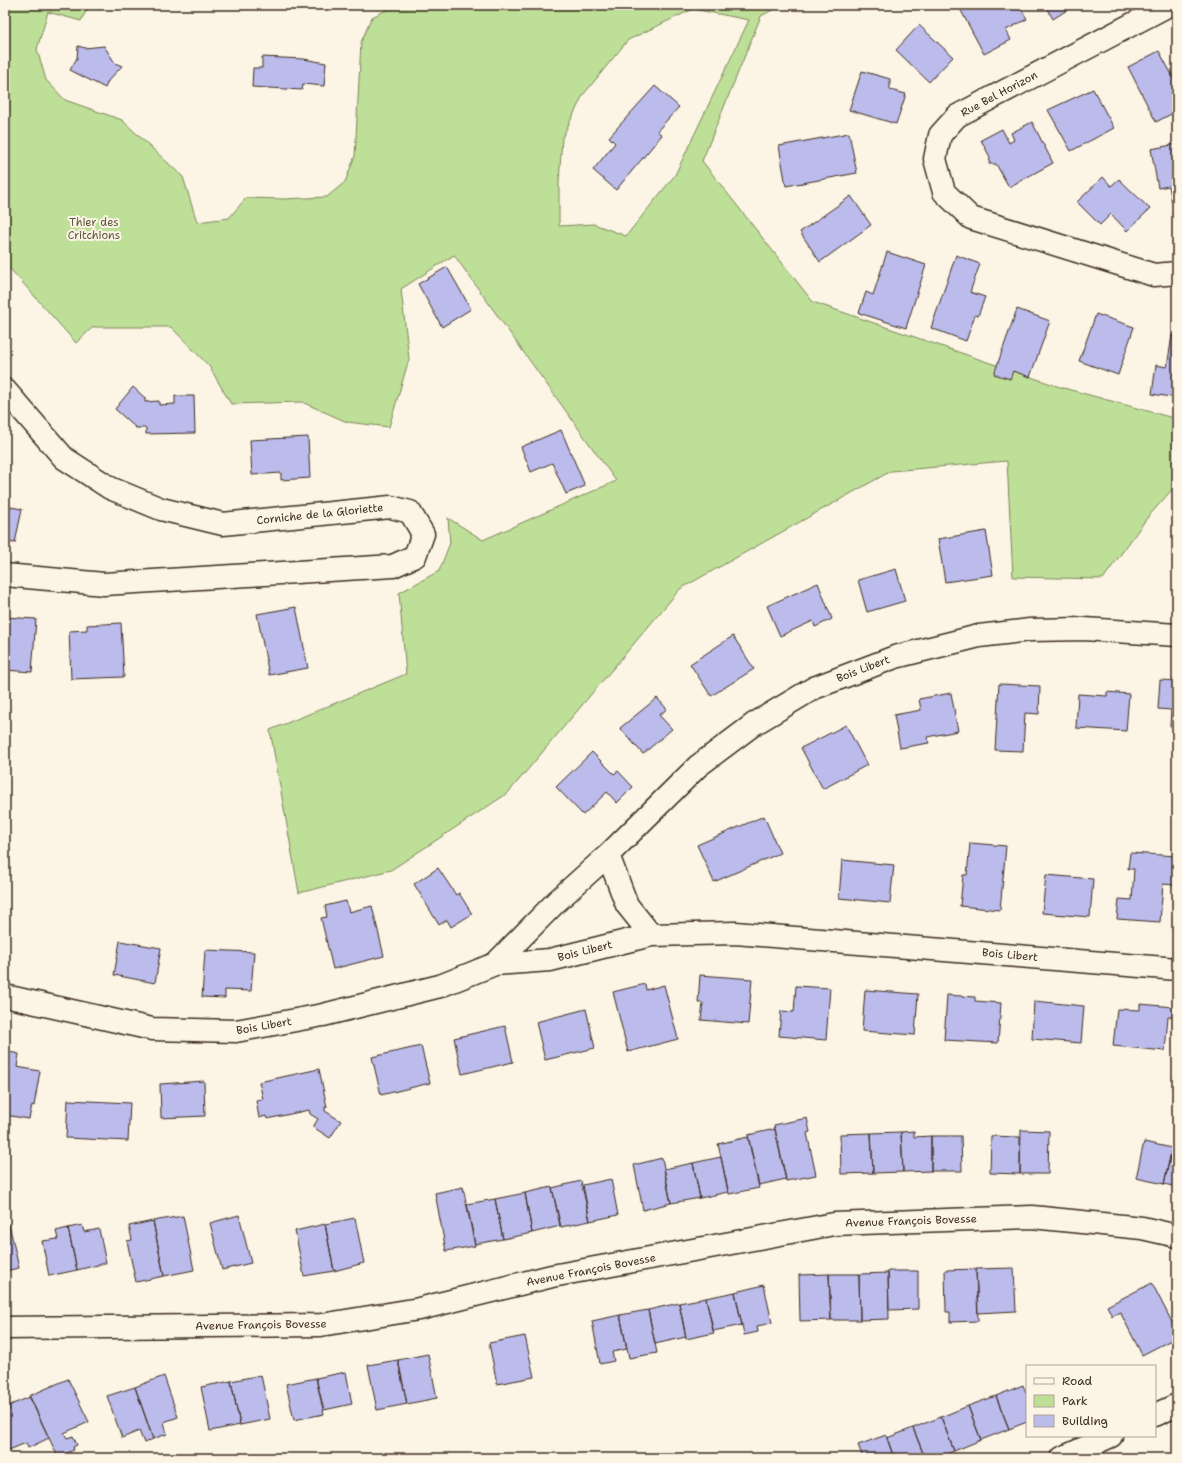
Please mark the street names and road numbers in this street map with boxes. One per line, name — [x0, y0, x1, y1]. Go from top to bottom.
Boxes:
street label: Rue Bel Horizon — [958, 67, 1040, 121]
street label: Corniche de la Gloriette — [256, 500, 384, 528]
street label: Bois Libert — [834, 652, 892, 686]
street label: Bois Libert — [556, 937, 614, 965]
street label: Bois Libert — [981, 945, 1039, 965]
street label: Bois Libert — [235, 1014, 293, 1038]
street label: Avenue François Bovesse — [845, 1211, 977, 1231]
street label: Avenue François Bovesse — [525, 1250, 657, 1290]
street label: Avenue François Bovesse — [195, 1316, 327, 1334]

